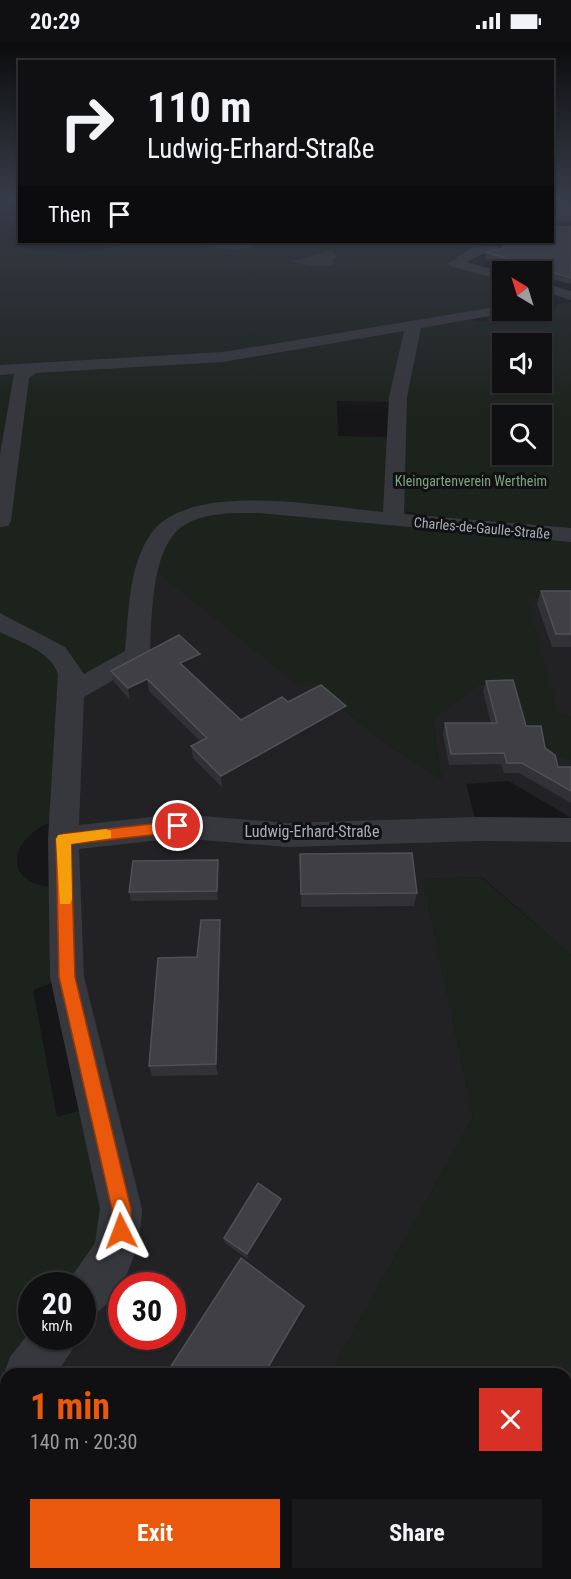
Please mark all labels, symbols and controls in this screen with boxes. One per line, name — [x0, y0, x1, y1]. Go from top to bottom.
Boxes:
text: 20:29 — [30, 9, 81, 34]
text: 110 m — [147, 83, 252, 132]
icon: right — [48, 84, 126, 162]
text: Ludwig-Erhard-Straße — [147, 133, 375, 165]
icon: arrive — [103, 198, 136, 231]
text: Then — [48, 202, 91, 227]
north arrow — [492, 261, 552, 321]
map controls — [492, 261, 552, 465]
button: sound — [492, 333, 552, 393]
button: search — [492, 405, 552, 465]
park label: Kleingartenverein Wertheim — [395, 473, 547, 489]
street label: Charles-de-Gaulle-Straße — [413, 514, 551, 542]
pin — [152, 800, 203, 851]
icon: arrive — [161, 809, 194, 842]
street label: Ludwig-Erhard-Straße — [245, 822, 379, 841]
position arrow — [89, 1199, 153, 1263]
speed limit sign: 30 — [108, 1272, 186, 1350]
text: 20 — [42, 1286, 72, 1321]
text: km/h — [42, 1317, 72, 1335]
text: 1 min — [30, 1386, 110, 1428]
button: close — [479, 1388, 542, 1451]
text: 140 m · 20:30 — [30, 1430, 137, 1454]
button: Exit — [30, 1499, 280, 1568]
button: Share — [292, 1499, 542, 1568]

